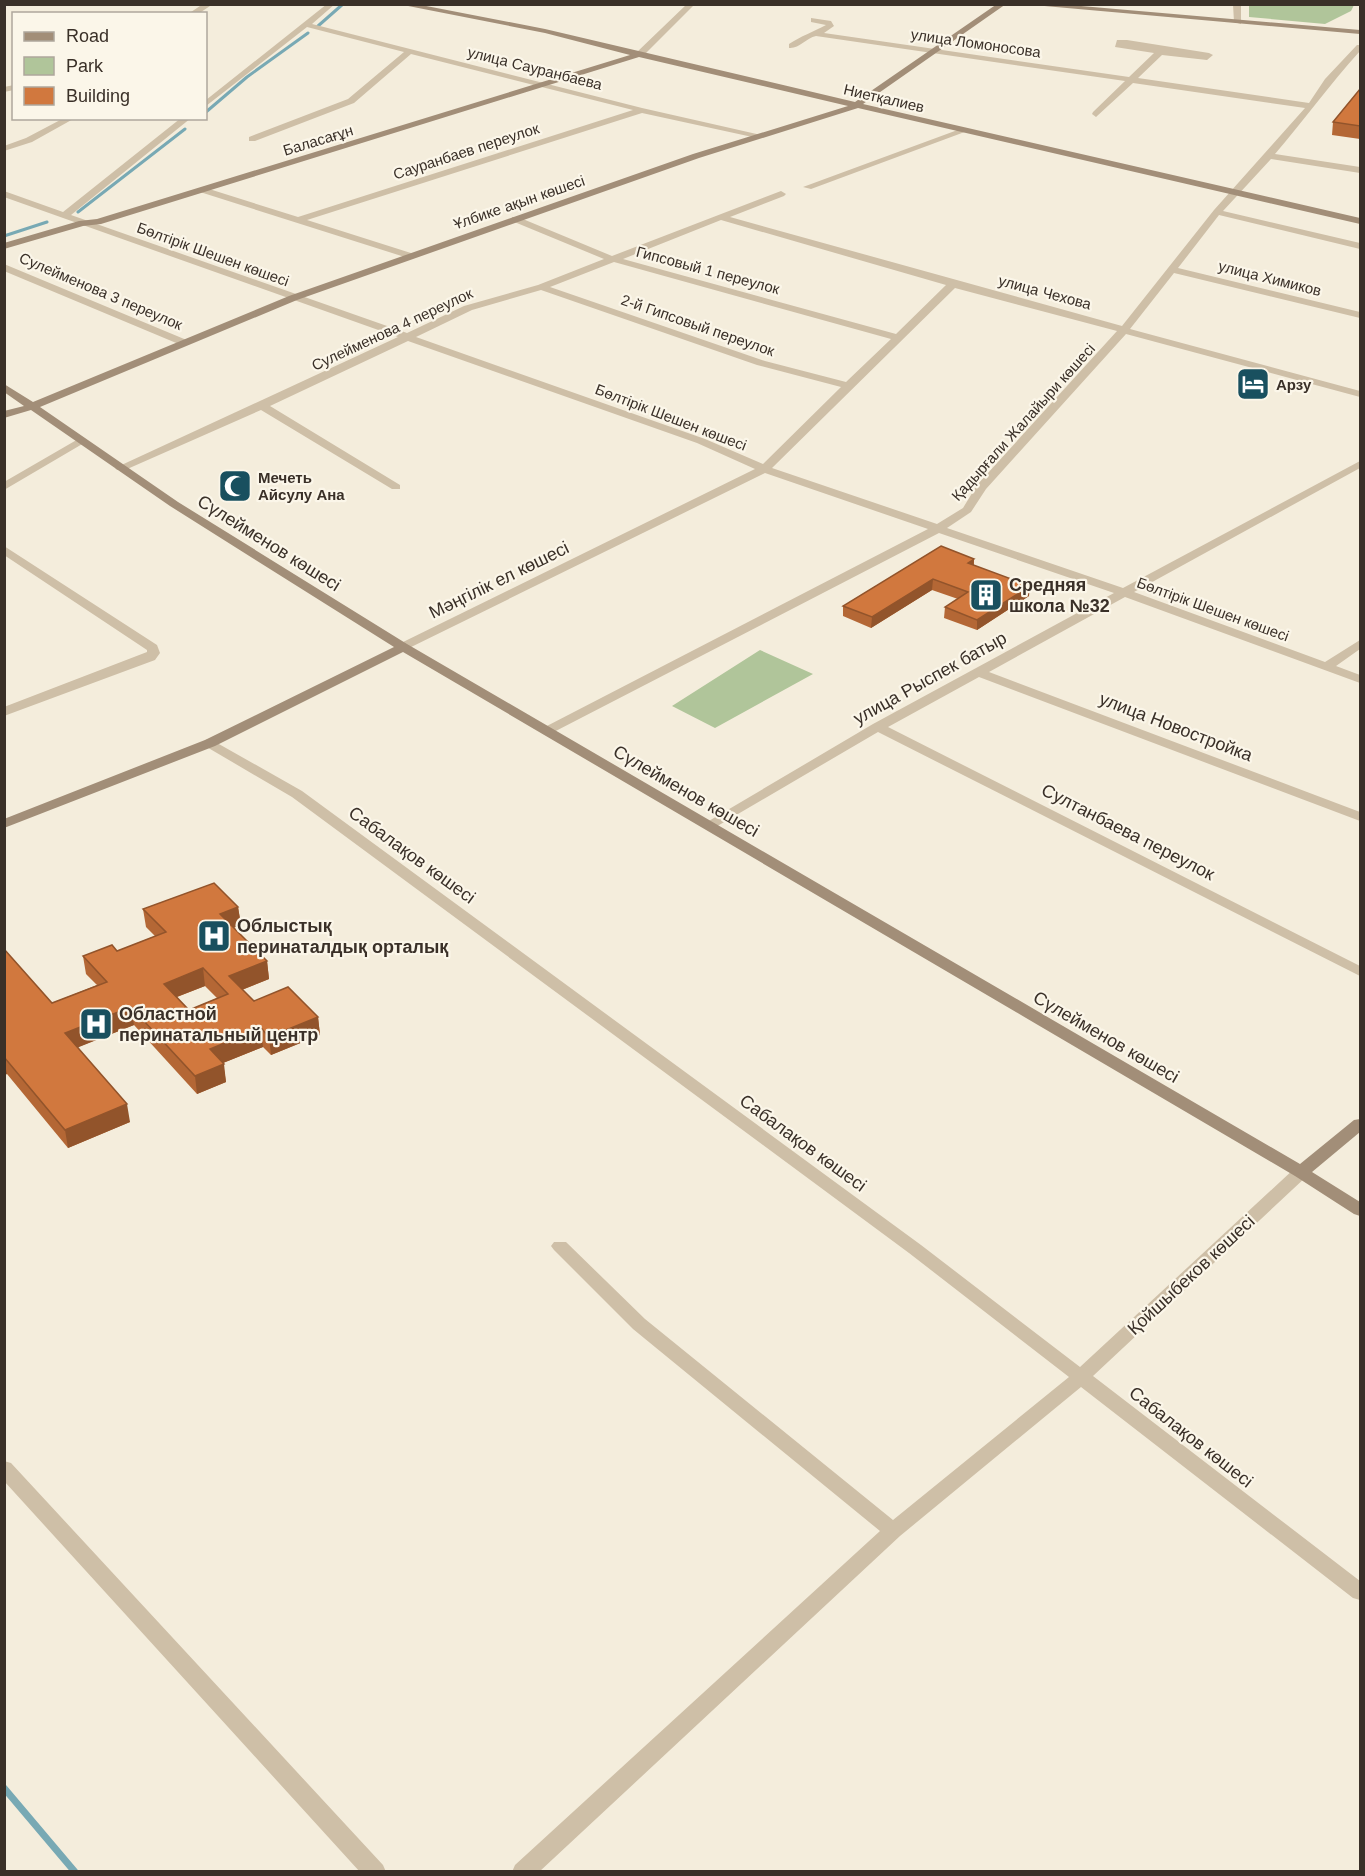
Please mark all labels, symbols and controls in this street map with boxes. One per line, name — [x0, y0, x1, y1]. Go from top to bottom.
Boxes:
legend — [12, 12, 207, 120]
street label: улица Ломоносова — [910, 25, 1043, 61]
text: Road — [66, 26, 109, 46]
street label: улица Сауранбаева — [466, 43, 605, 93]
text: Park — [66, 56, 104, 76]
street label: Ниетқалиев — [842, 80, 926, 116]
text: Building — [66, 86, 130, 106]
street label: Сауранбаев переулок — [391, 119, 542, 183]
street label: Баласағұн — [281, 121, 355, 159]
street label: Ұлбике ақын көшесі — [451, 172, 587, 232]
street label: Бөлтірік Шешен көшесі — [135, 219, 291, 289]
street label: Гипсовый 1 переулок — [635, 243, 782, 297]
street label: Сулейменова 3 переулок — [17, 249, 186, 333]
street label: улица Химиков — [1217, 257, 1323, 299]
street label: улица Чехова — [997, 271, 1094, 313]
street label: Сулейменова 4 переулок — [309, 284, 476, 374]
street label: 2-й Гипсовый переулок — [619, 291, 777, 359]
street label: Қадырғали Жалайыри көшесі — [948, 340, 1098, 504]
hotel icon: Арзу — [1235, 366, 1271, 402]
place label: Арзу — [1276, 376, 1312, 393]
street label: Бөлтірік Шешен көшесі — [593, 380, 749, 454]
mosque icon: Мечеть Айсулу Ана — [217, 468, 253, 504]
place label: Мечеть Айсулу Ана — [258, 469, 345, 503]
street label: Сүлейменов көшесі — [194, 491, 344, 595]
street label: Мәңгілік ел көшесі — [426, 537, 572, 623]
street label: Бөлтірік Шешен көшесі — [1135, 574, 1291, 644]
place label: Средняя школа №32 — [1009, 575, 1110, 616]
building icon: Средняя школа №32 — [968, 577, 1004, 613]
street label: улица Рыспек батыр — [850, 628, 1010, 728]
street label: улица Новостройка — [1097, 689, 1256, 766]
street label: Сүлейменов көшесі — [610, 741, 762, 841]
street label: Султанбаева переулок — [1038, 780, 1218, 884]
street label: Сабалақов көшесі — [345, 802, 479, 908]
place label: Облыстық перинаталдық орталық — [237, 916, 449, 957]
hospital icon: Облыстық перинаталдық орталық — [196, 918, 232, 954]
street label: Сүлейменов көшесі — [1030, 987, 1182, 1087]
place label: Областной перинатальный центр — [119, 1004, 318, 1045]
hospital icon: Областной перинатальный центр — [78, 1006, 114, 1042]
street label: Сабалақов көшесі — [736, 1090, 870, 1196]
street label: Қойшыбеков көшесі — [1123, 1211, 1259, 1339]
street label: Сабалақов көшесі — [1125, 1383, 1257, 1491]

